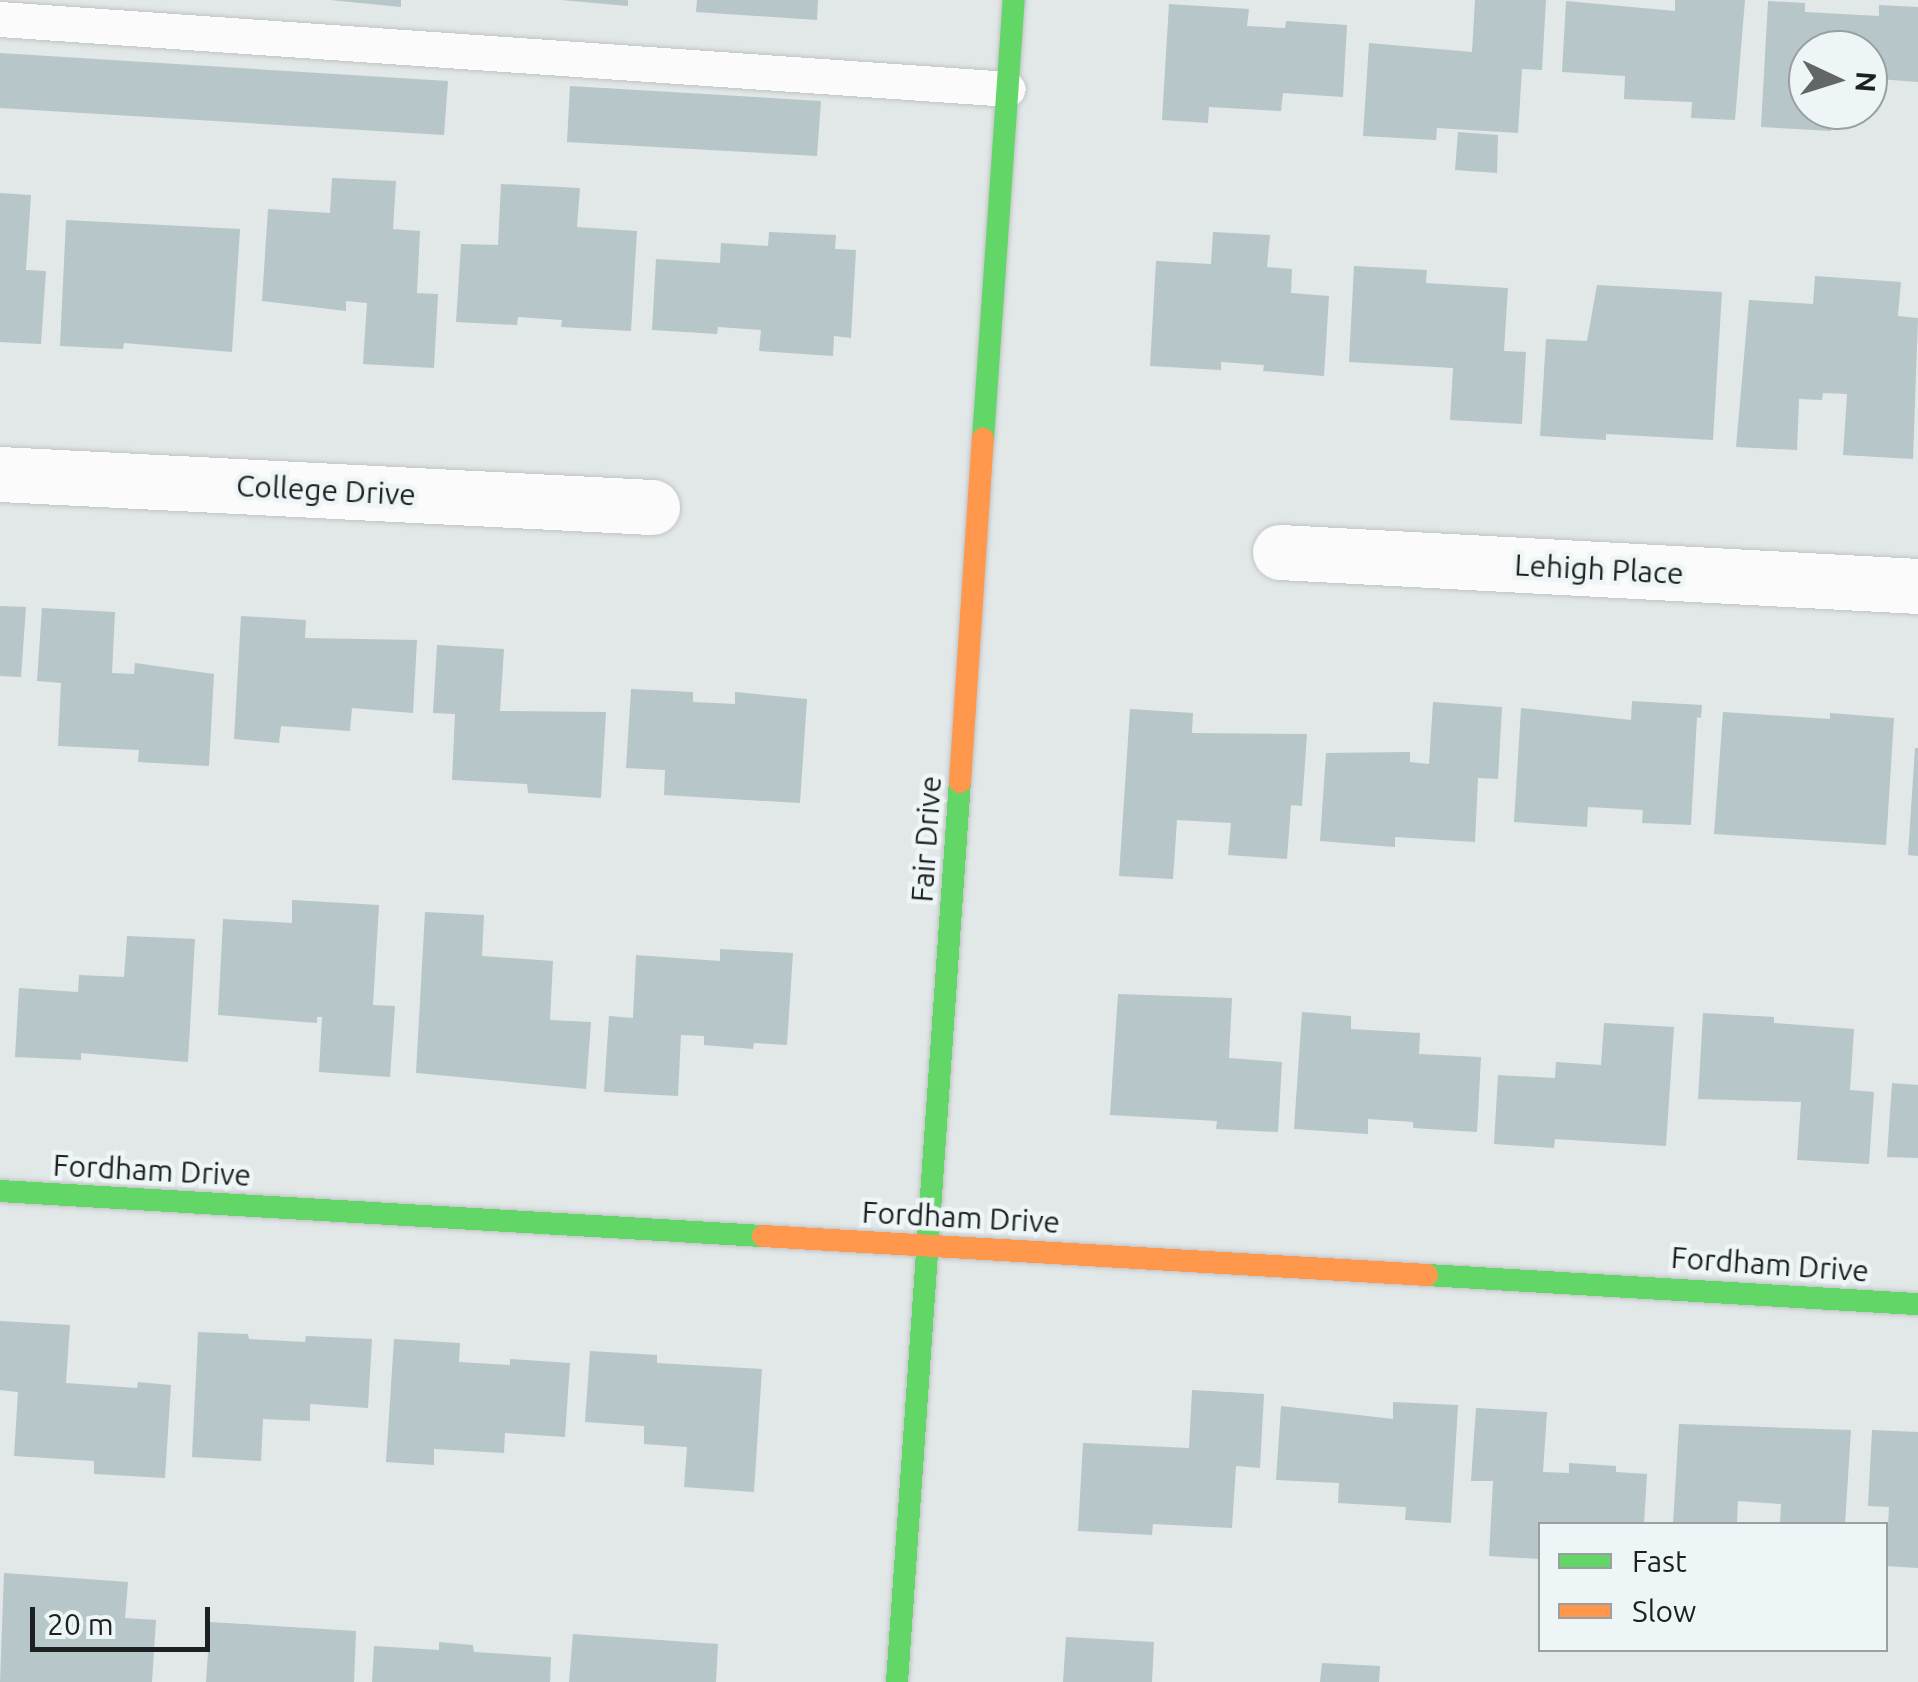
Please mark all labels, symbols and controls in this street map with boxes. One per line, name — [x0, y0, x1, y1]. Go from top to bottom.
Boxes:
north arrow — [1788, 30, 1888, 130]
text: N — [1850, 70, 1883, 93]
street label: College Drive — [235, 467, 417, 513]
street label: Lehigh Place — [1514, 547, 1684, 591]
street label: Fair Drive — [904, 775, 948, 903]
street label: Fordham Drive — [52, 1147, 252, 1193]
street label: Fordham Drive — [861, 1194, 1061, 1240]
street label: Fordham Drive — [1670, 1239, 1870, 1289]
legend — [1538, 1522, 1888, 1652]
text: Fast — [1632, 1544, 1687, 1578]
scale bar — [35, 1587, 215, 1649]
text: Slow — [1632, 1594, 1696, 1628]
text: 20 m — [47, 1607, 114, 1641]

